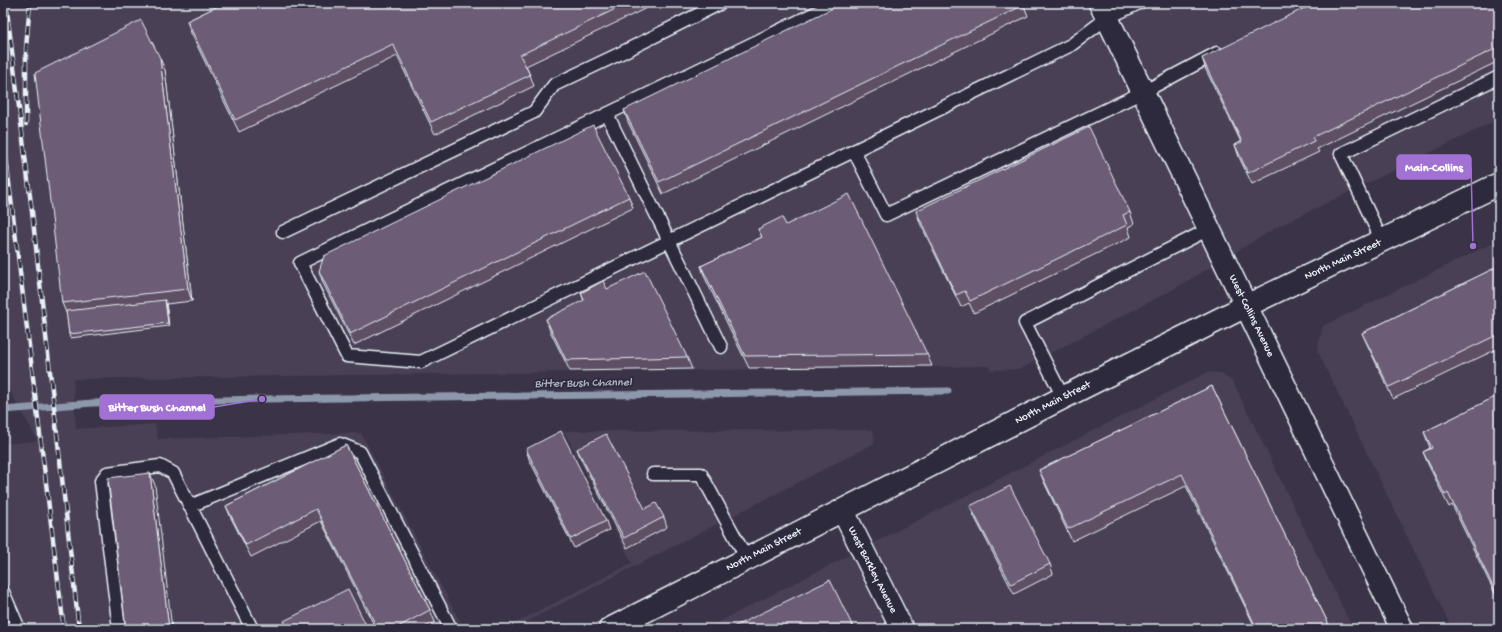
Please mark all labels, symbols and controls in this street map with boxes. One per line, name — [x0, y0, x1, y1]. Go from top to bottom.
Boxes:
callout: Main-Collins — [1397, 155, 1471, 179]
text: Main-Collins — [1405, 162, 1463, 176]
street label: North Main Street — [1303, 236, 1385, 283]
street label: West Collins Avenue — [1226, 273, 1276, 359]
water label: Bitter Bush Channel — [534, 376, 633, 392]
street label: North Main Street — [1013, 378, 1094, 427]
callout: Bitter Bush Channel — [100, 395, 214, 419]
text: Bitter Bush Channel — [107, 402, 206, 416]
street label: North Main Street — [724, 525, 805, 574]
street label: West Barkley Avenue — [845, 525, 899, 616]

